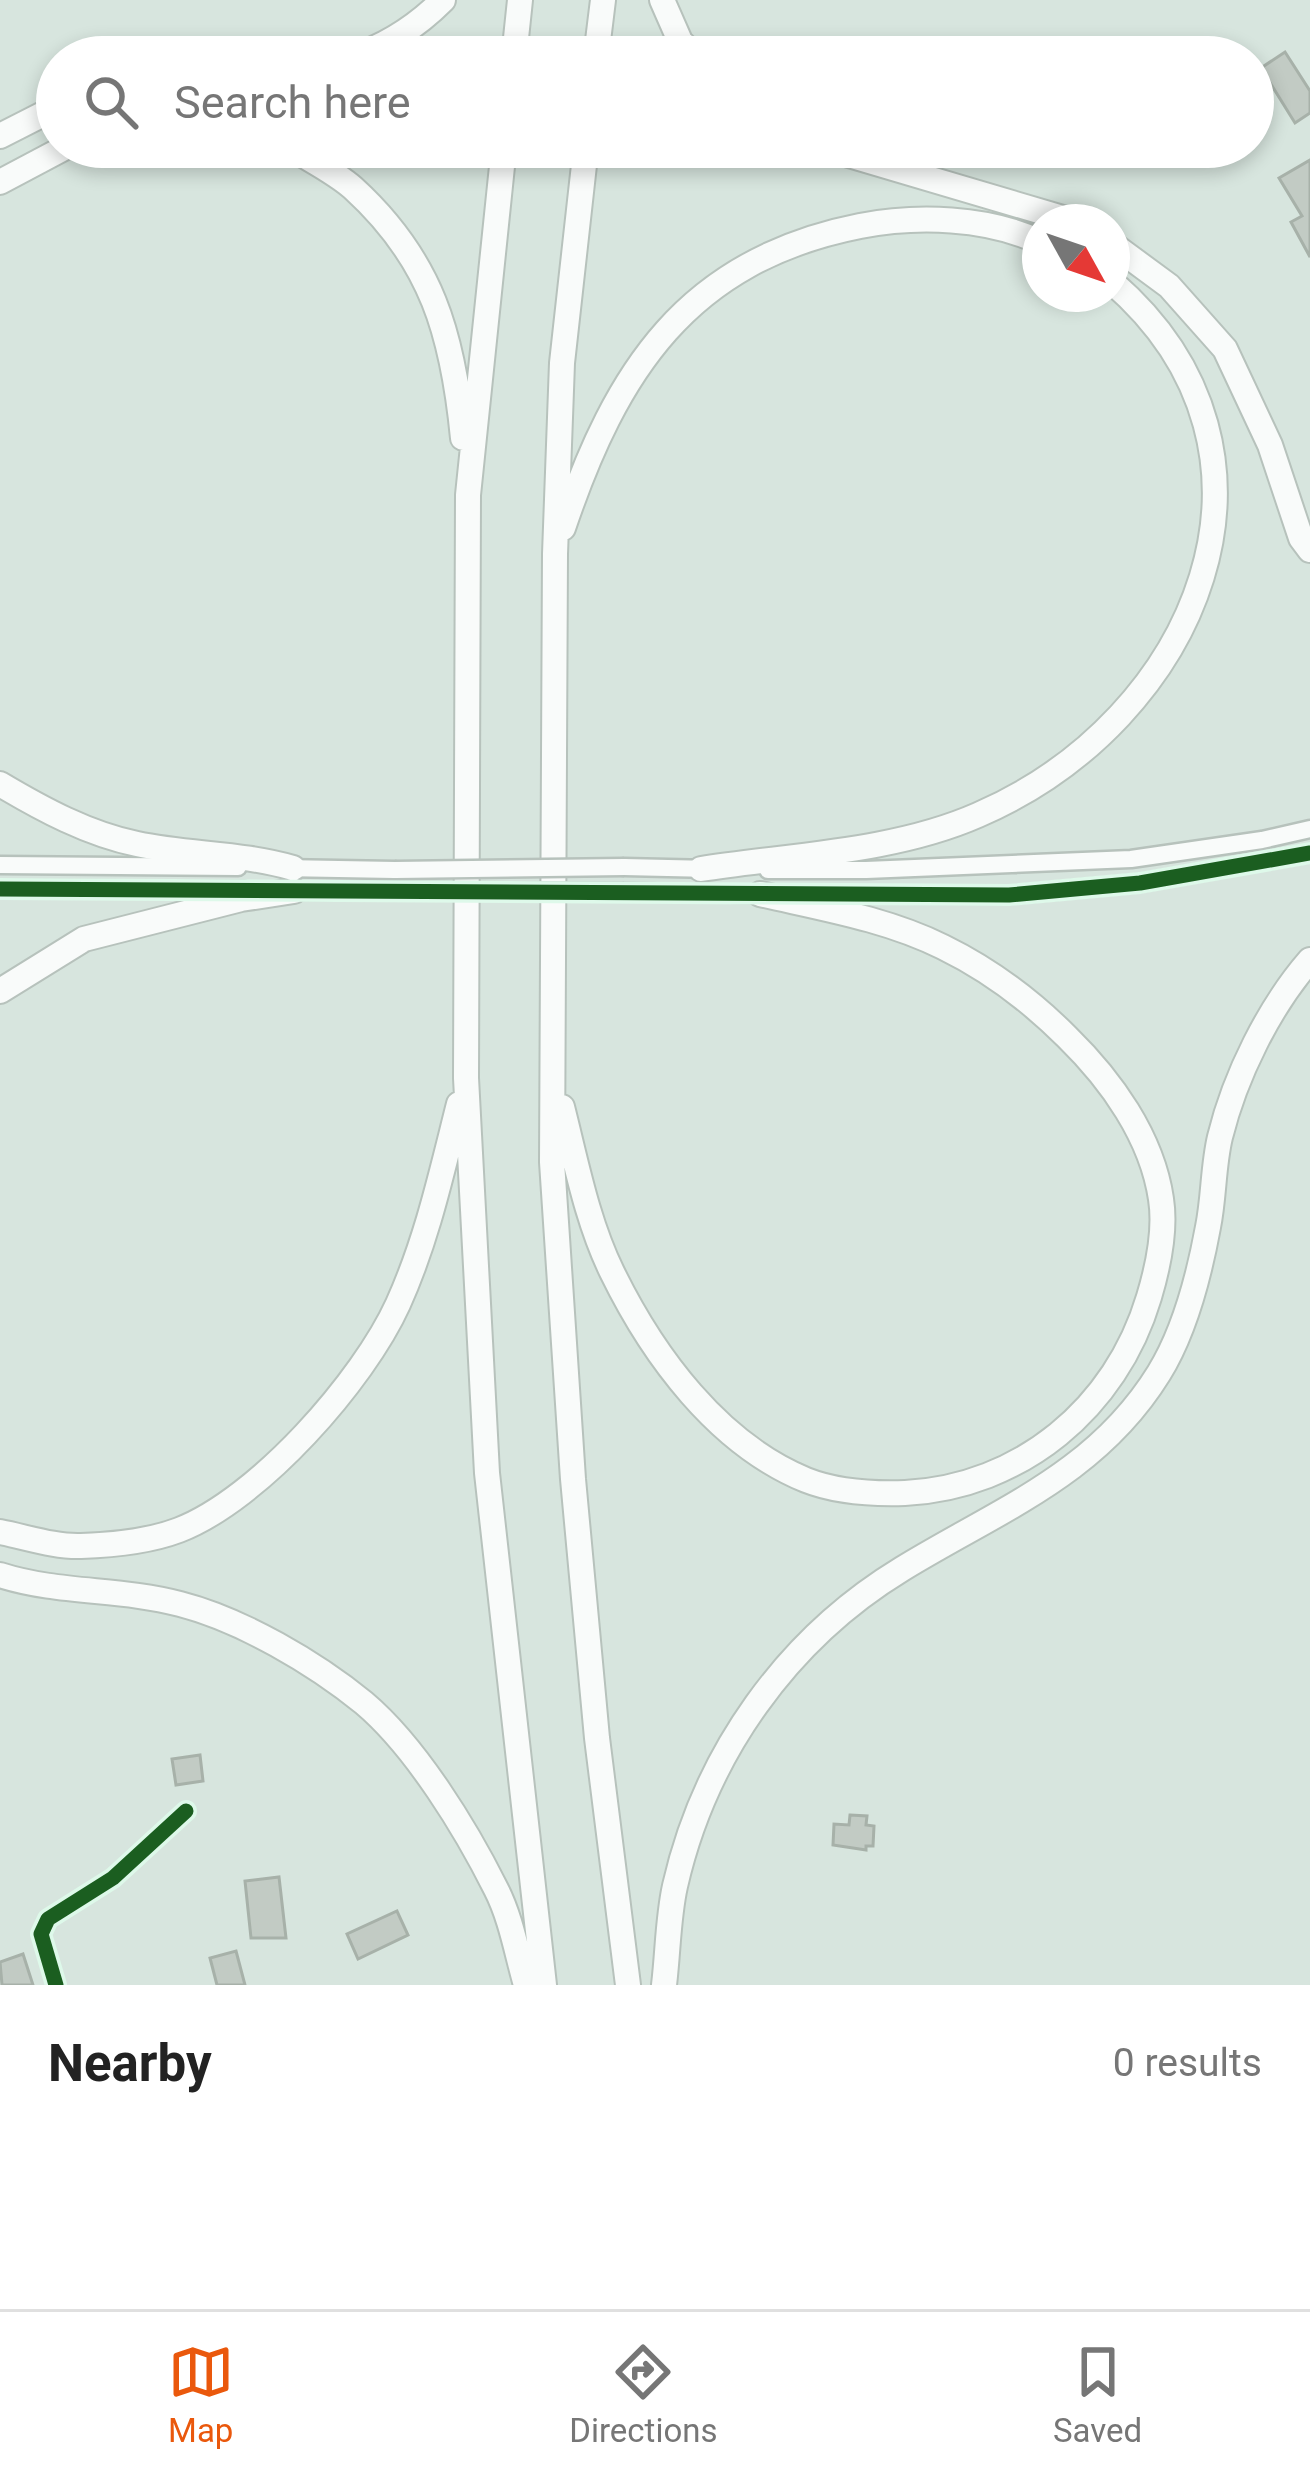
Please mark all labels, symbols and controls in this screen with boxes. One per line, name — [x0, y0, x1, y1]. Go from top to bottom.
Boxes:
search box — [36, 36, 1274, 168]
icon: search — [78, 69, 144, 135]
text: Search here — [174, 76, 411, 129]
north arrow — [1022, 204, 1130, 312]
text: Nearby — [48, 2034, 212, 2093]
text: 0 results — [1113, 2040, 1262, 2086]
tab: Map — [168, 2339, 234, 2450]
tab: Directions — [569, 2339, 718, 2450]
tab: Saved — [1053, 2339, 1142, 2450]

